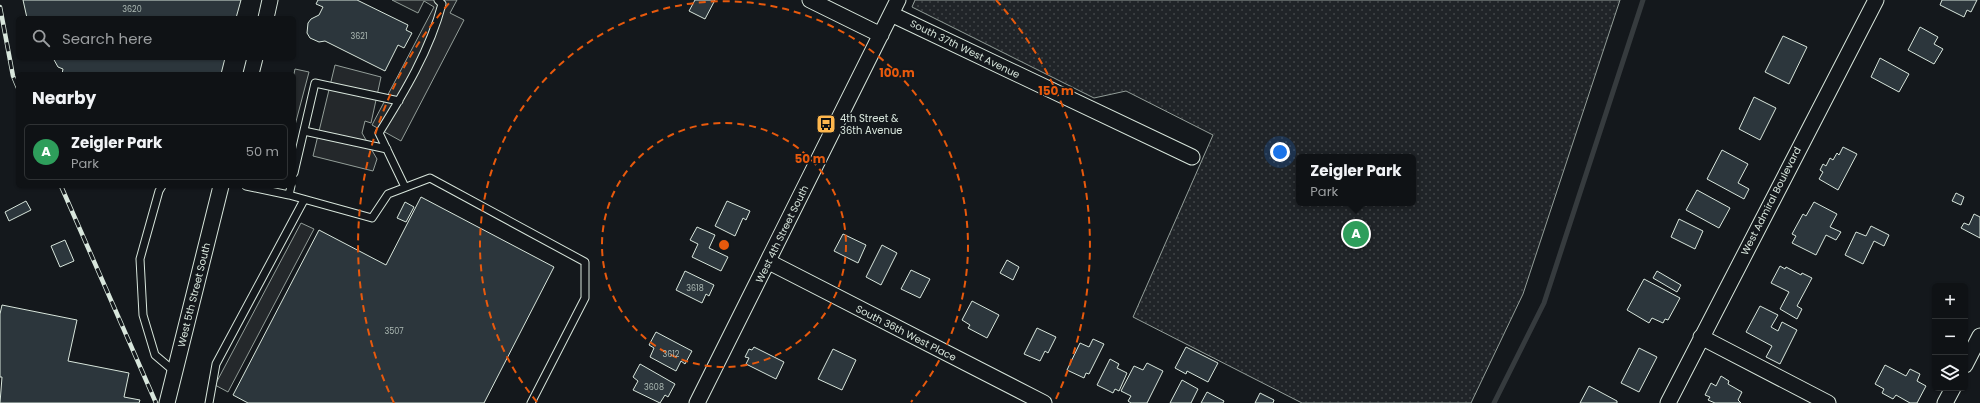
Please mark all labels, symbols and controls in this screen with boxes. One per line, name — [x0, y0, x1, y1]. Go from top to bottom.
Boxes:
house number: 3620 — [122, 4, 142, 15]
search box — [16, 16, 296, 60]
street label: South 37th West Avenue — [908, 16, 1022, 82]
icon: search — [30, 27, 52, 49]
text: Search here — [62, 28, 152, 49]
house number: 3621 — [351, 31, 367, 42]
text: 100 m — [879, 64, 915, 81]
text: 150 m — [1038, 82, 1074, 99]
text: Nearby — [32, 86, 96, 110]
place label: 4th Street & 36th Avenue — [840, 111, 903, 138]
bus stop icon: 4th Street & 36th Avenue — [815, 113, 837, 135]
text: Zeigler Park — [71, 132, 162, 153]
text: A — [41, 142, 51, 161]
text: 50 m — [246, 142, 279, 161]
your location — [1270, 142, 1290, 162]
street label: West Admiral Boulevard — [1737, 144, 1805, 258]
text: 50 m — [795, 150, 826, 167]
text: Park — [71, 154, 99, 173]
popup — [1296, 154, 1416, 206]
text: Zeigler Park — [1310, 160, 1402, 181]
text: Park — [1310, 182, 1338, 201]
street label: West 4th Street South — [752, 183, 812, 285]
pin: A — [1343, 219, 1369, 249]
centre of rings — [717, 238, 731, 252]
street label: West 5th Street South — [174, 241, 214, 349]
house number: 3618 — [686, 283, 704, 294]
map controls — [1932, 283, 1968, 391]
button: + — [1932, 283, 1968, 319]
street label: South 36th West Place — [853, 301, 959, 365]
button: − — [1932, 319, 1968, 355]
house number: 3507 — [384, 326, 404, 337]
house number: 3612 — [663, 349, 680, 360]
button: layers — [1932, 355, 1968, 391]
house number: 3608 — [644, 382, 664, 393]

